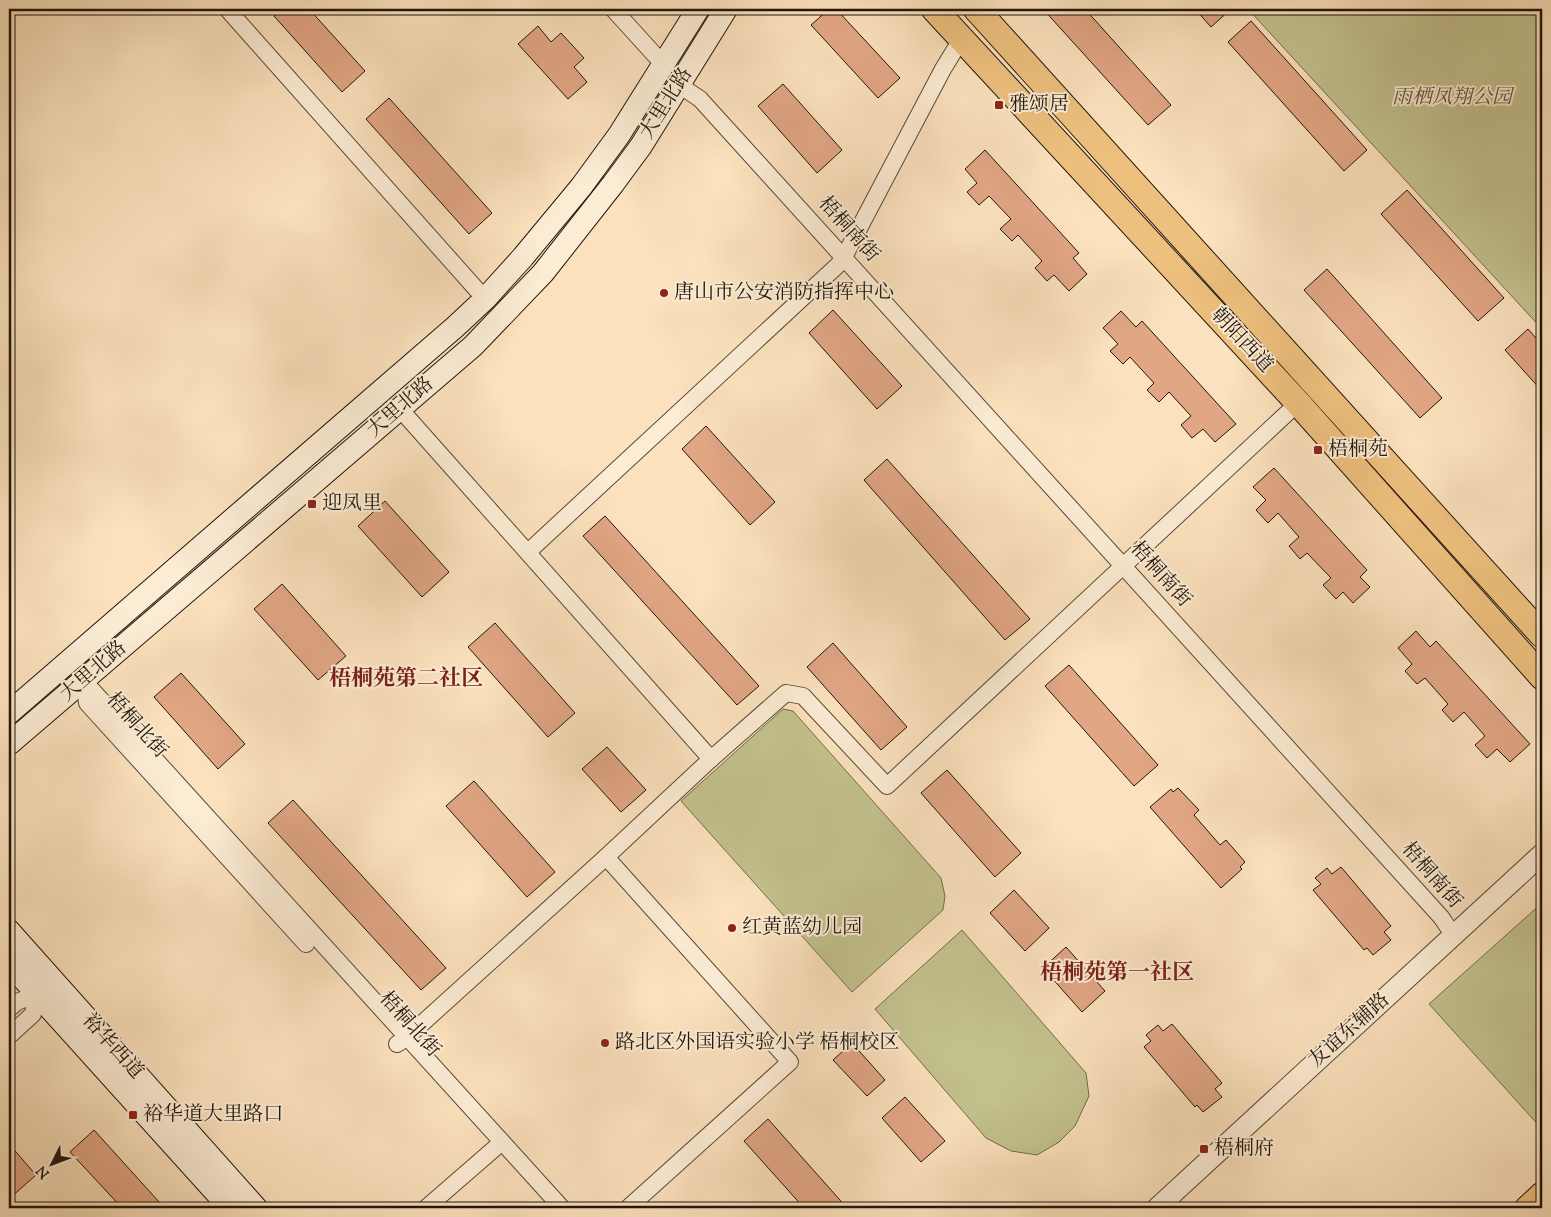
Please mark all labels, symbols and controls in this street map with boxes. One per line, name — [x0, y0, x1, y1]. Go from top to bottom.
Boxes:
street label: 大里北路 — [634, 62, 700, 146]
park label: 雨栖凤翔公园 — [1392, 84, 1515, 113]
place label: 雅颂居 — [1009, 91, 1069, 120]
marker: 雅颂居 — [993, 99, 1005, 111]
street label: 梧桐南街 — [810, 191, 886, 269]
place label: 唐山市公安消防指挥中心 — [674, 279, 894, 308]
marker: 唐山市公安消防指挥中心 — [658, 287, 670, 299]
street label: 朝阳西道 — [1203, 302, 1279, 380]
street label: 大里北路 — [361, 371, 441, 445]
place label: 梧桐苑 — [1328, 436, 1388, 465]
marker: 梧桐苑 — [1312, 444, 1324, 456]
place label: 迎凤里 — [322, 490, 382, 519]
marker: 迎凤里 — [306, 498, 318, 510]
street label: 梧桐南街 — [1122, 536, 1198, 614]
street label: 大里北路 — [54, 635, 134, 709]
district label: 梧桐苑第二社区 — [329, 664, 483, 696]
street label: 梧桐北街 — [98, 687, 174, 765]
street label: 梧桐南街 — [1394, 836, 1468, 916]
place label: 红黄蓝幼儿园 — [742, 914, 862, 943]
marker: 红黄蓝幼儿园 — [726, 922, 738, 934]
district label: 梧桐苑第一社区 — [1040, 958, 1194, 990]
street label: 梧桐北街 — [371, 986, 447, 1064]
street label: 友谊东辅路 — [1303, 987, 1397, 1075]
street label: 裕华西道 — [74, 1008, 150, 1086]
place label: 路北区外国语实验小学 梧桐校区 — [615, 1029, 899, 1058]
marker: 路北区外国语实验小学 梧桐校区 — [599, 1037, 611, 1049]
place label: 裕华道大里路口 — [143, 1101, 283, 1130]
marker: 裕华道大里路口 — [127, 1109, 139, 1121]
place label: 梧桐府 — [1214, 1135, 1274, 1164]
north arrow — [28, 1140, 78, 1190]
marker: 梧桐府 — [1198, 1143, 1210, 1155]
text: N — [33, 1161, 55, 1182]

